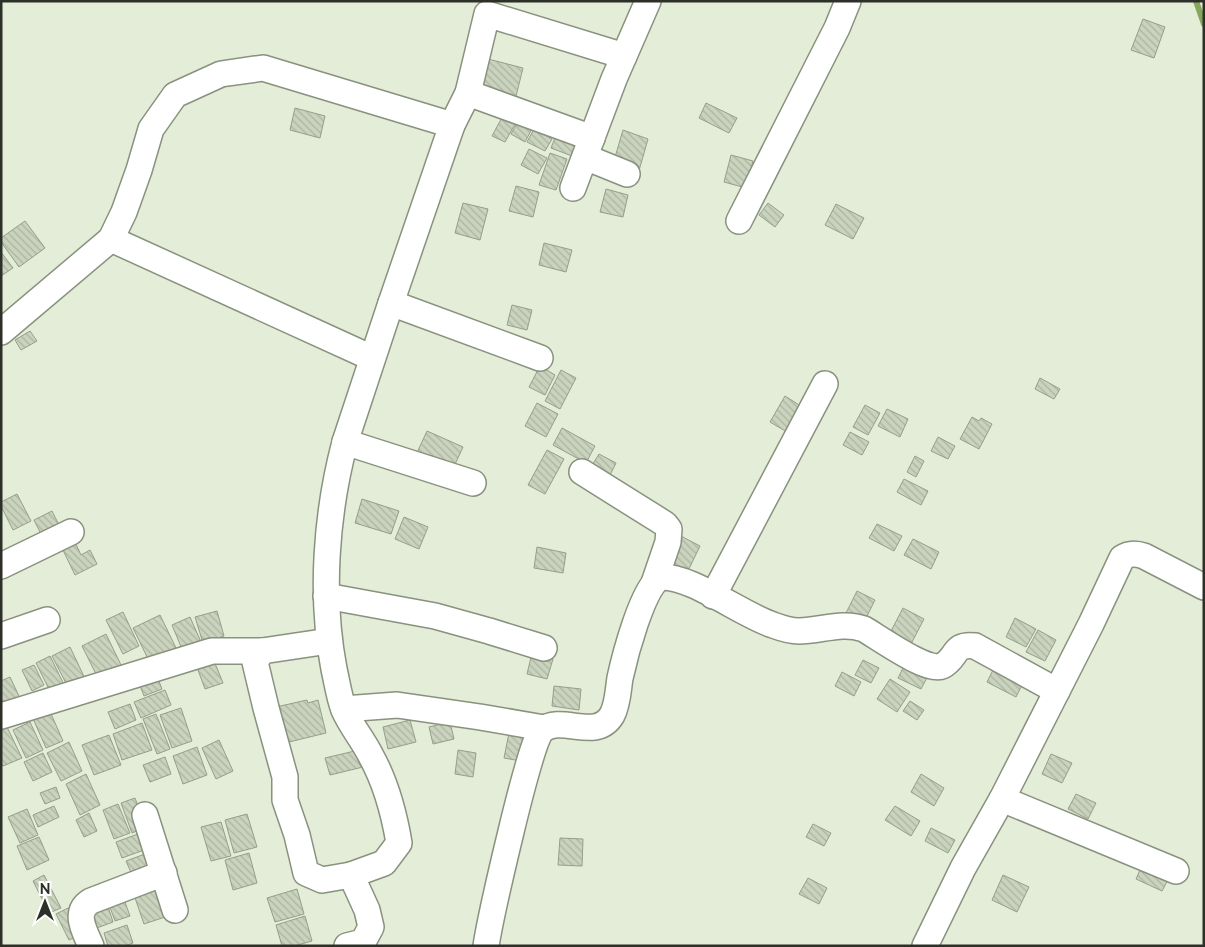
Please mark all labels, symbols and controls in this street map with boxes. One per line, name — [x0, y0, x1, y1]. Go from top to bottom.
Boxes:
north arrow — [20, 877, 70, 927]
text: N — [40, 881, 50, 897]

